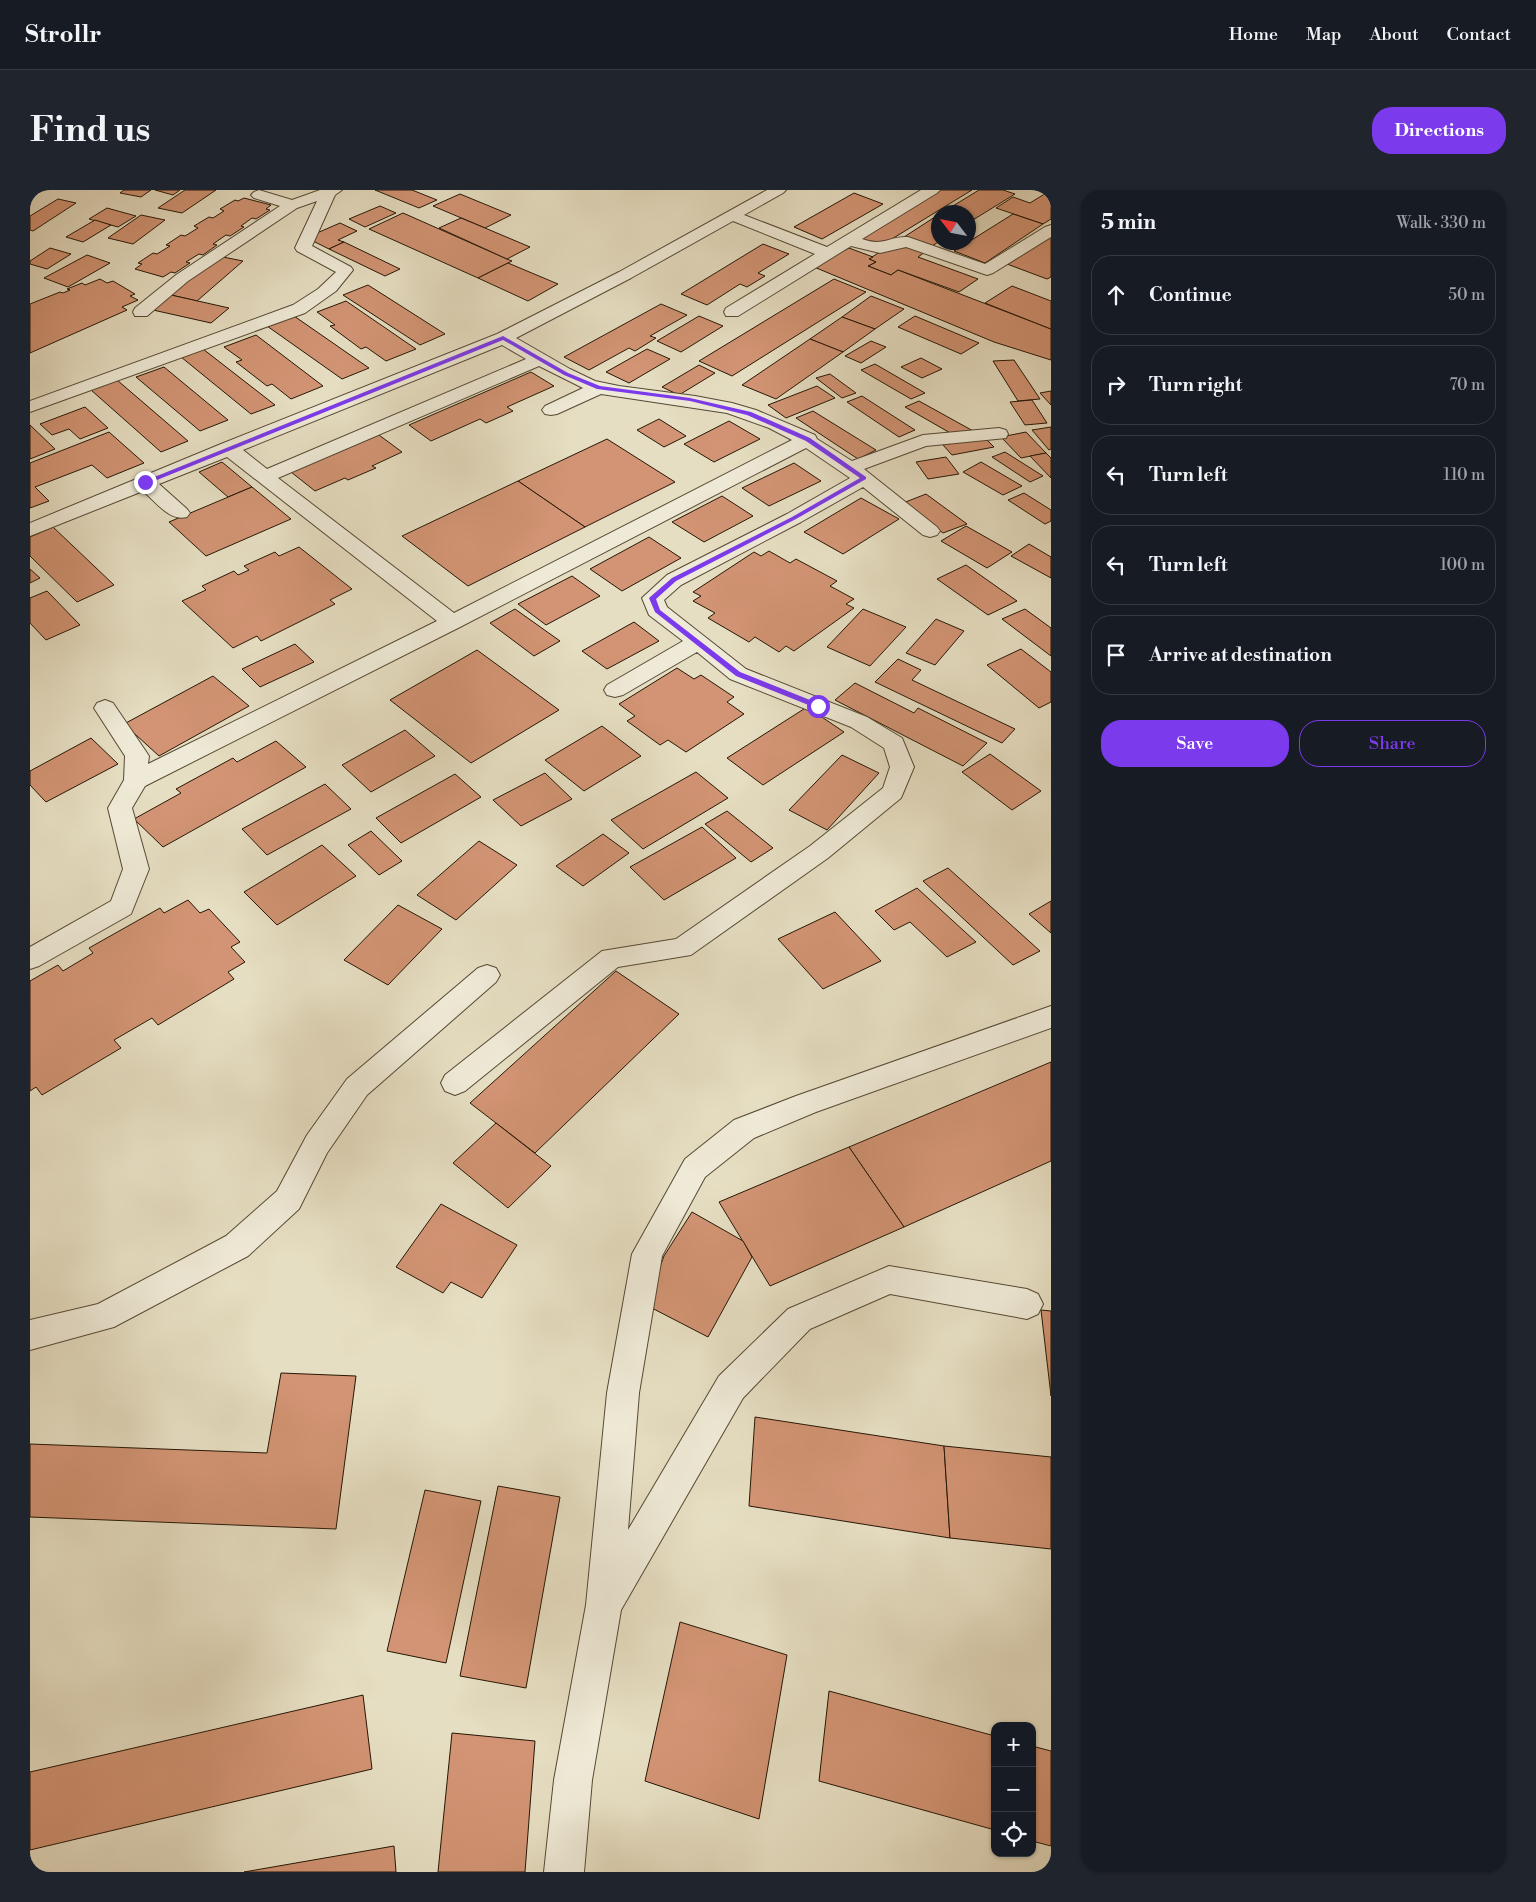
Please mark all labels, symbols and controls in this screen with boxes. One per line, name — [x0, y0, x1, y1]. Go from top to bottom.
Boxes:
text: Strollr — [25, 20, 101, 50]
text: Home — [1229, 23, 1278, 46]
text: Map — [1306, 23, 1342, 46]
text: About — [1370, 23, 1419, 46]
text: Contact — [1447, 23, 1511, 46]
button: Directions — [1372, 107, 1506, 154]
text: Find us — [30, 109, 150, 152]
north arrow — [931, 205, 976, 250]
text: 5 min — [1101, 210, 1156, 236]
text: Walk · 330 m — [1396, 213, 1486, 233]
icon: ahead — [1102, 281, 1130, 309]
text: Continue — [1149, 283, 1232, 307]
text: 50 m — [1448, 285, 1485, 305]
icon: right — [1102, 371, 1130, 399]
text: Turn right — [1149, 373, 1242, 397]
text: 70 m — [1449, 375, 1485, 395]
icon: left — [1102, 461, 1130, 489]
text: Turn left — [1149, 463, 1228, 487]
text: 110 m — [1443, 465, 1485, 485]
route end — [134, 471, 157, 494]
icon: left — [1102, 551, 1130, 579]
text: Turn left — [1149, 553, 1228, 577]
text: 100 m — [1440, 555, 1485, 575]
icon: arrive — [1102, 641, 1130, 669]
text: Arrive at destination — [1149, 643, 1332, 667]
route start — [807, 695, 830, 718]
button: Save — [1101, 720, 1289, 767]
button: Share — [1299, 720, 1486, 767]
map controls — [991, 1722, 1036, 1857]
button: + — [991, 1722, 1036, 1767]
button: − — [991, 1767, 1036, 1812]
button: locate — [991, 1812, 1036, 1857]

